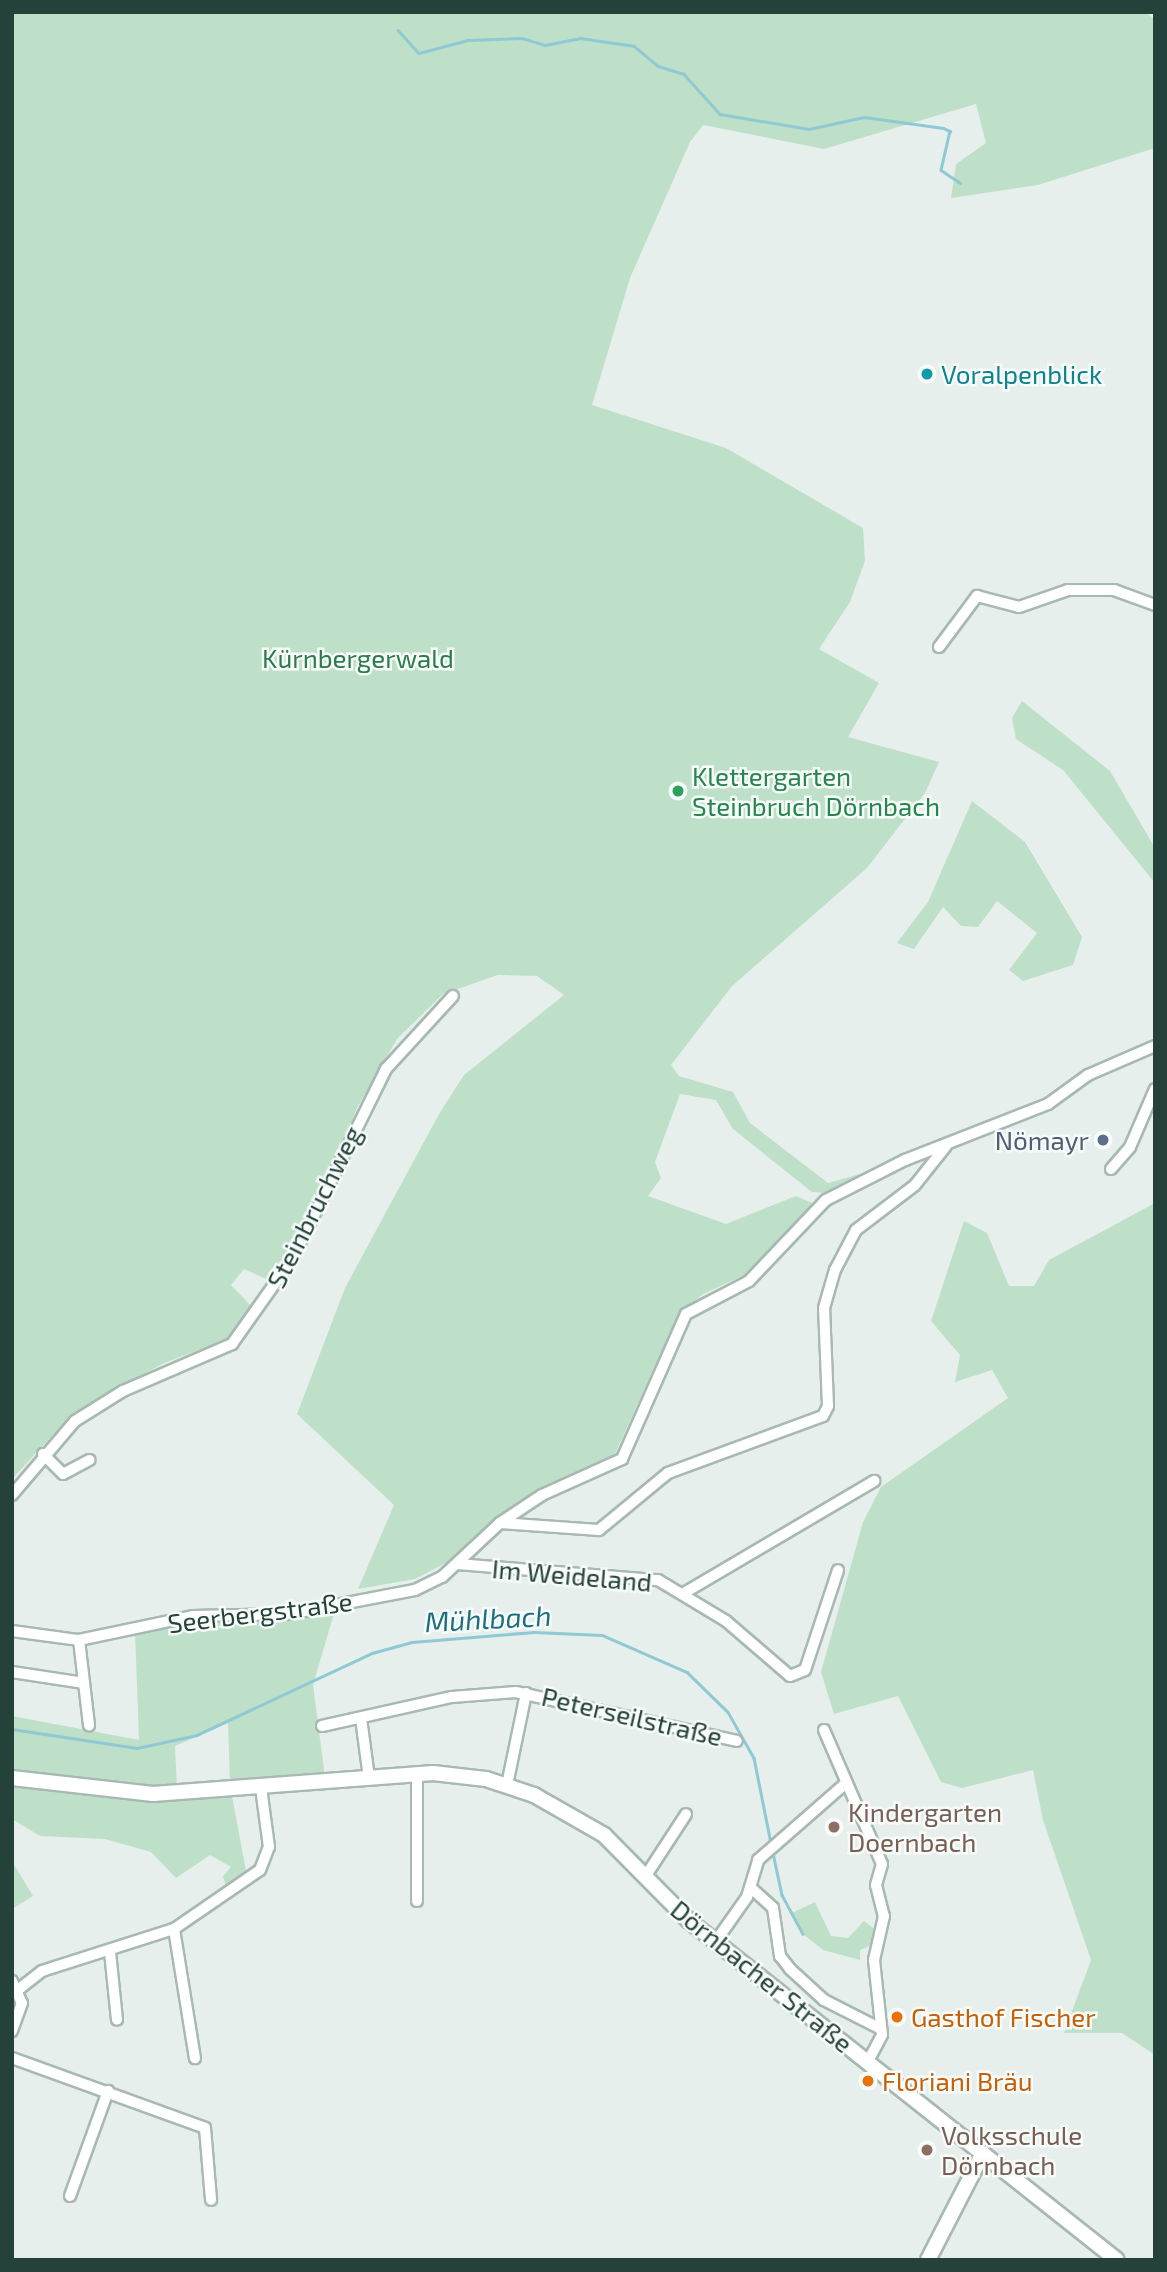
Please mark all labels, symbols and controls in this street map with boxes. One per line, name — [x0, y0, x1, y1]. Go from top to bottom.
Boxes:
place label: Voralpenblick — [941, 358, 1102, 390]
marker: Voralpenblick — [919, 366, 935, 382]
park label: Kürnbergerwald — [262, 642, 454, 674]
place label: Klettergarten Steinbruch Dörnbach — [692, 760, 940, 822]
marker: Klettergarten Steinbruch Dörnbach — [670, 783, 686, 799]
street label: Steinbruchweg — [260, 1121, 368, 1293]
place label: Nömayr — [995, 1124, 1089, 1156]
marker: Nömayr — [1095, 1132, 1111, 1148]
street label: Im Weideland — [491, 1552, 653, 1598]
street label: Seerbergstraße — [166, 1585, 354, 1639]
water label: Mühlbach — [424, 1598, 552, 1638]
street label: Peterseilstraße — [539, 1680, 725, 1752]
place label: Kindergarten Doernbach — [848, 1796, 1002, 1857]
marker: Kindergarten Doernbach — [826, 1819, 842, 1835]
street label: Dörnbacher Straße — [665, 1893, 859, 2059]
place label: Gasthof Fischer — [911, 2001, 1096, 2033]
marker: Gasthof Fischer — [889, 2009, 905, 2025]
place label: Floriani Bräu — [882, 2065, 1033, 2097]
marker: Floriani Bräu — [860, 2073, 876, 2089]
place label: Volksschule Dörnbach — [941, 2119, 1082, 2180]
marker: Volksschule Dörnbach — [919, 2142, 935, 2158]

